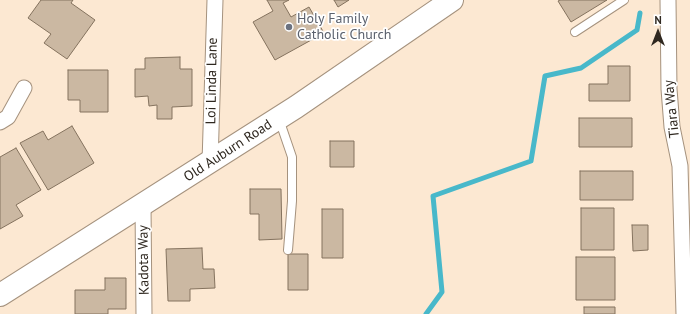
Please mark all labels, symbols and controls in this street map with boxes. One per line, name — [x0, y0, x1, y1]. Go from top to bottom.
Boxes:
place label: Holy Family Catholic Church — [297, 11, 391, 44]
north arrow — [638, 12, 678, 52]
text: N — [654, 13, 662, 27]
marker: Holy Family Catholic Church — [284, 22, 294, 32]
street label: Loi Linda Lane — [203, 37, 221, 125]
street label: Tiara Way — [661, 79, 683, 139]
street label: Old Auburn Road — [181, 116, 275, 186]
street label: Kadota Way — [135, 225, 153, 295]

